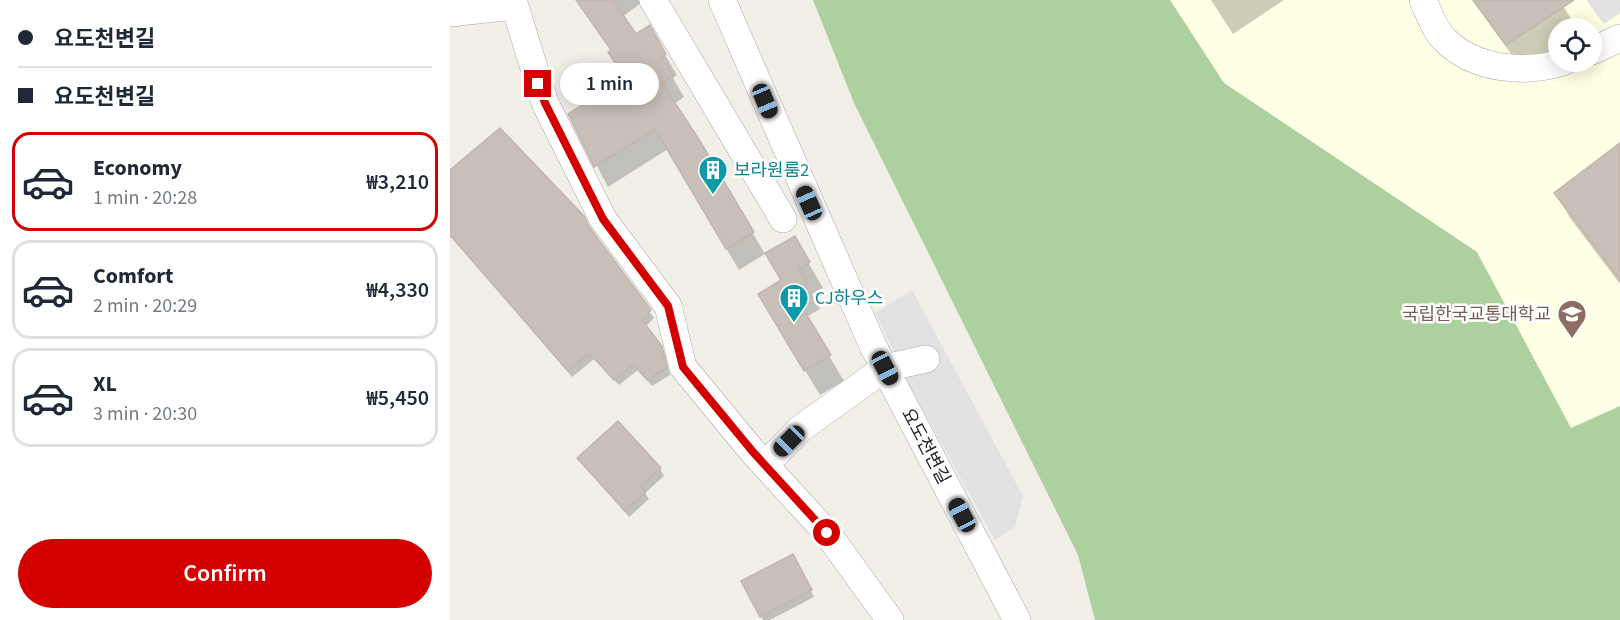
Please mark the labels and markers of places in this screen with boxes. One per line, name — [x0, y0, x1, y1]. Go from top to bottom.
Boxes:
building icon: 보라원룸2 — [697, 154, 729, 196]
place label: 보라원룸2 — [734, 158, 809, 183]
building icon: CJ하우스 — [778, 282, 810, 324]
place label: CJ하우스 — [815, 286, 883, 311]
school or university icon: 국립한국교통대학교 — [1556, 298, 1588, 340]
place label: 국립한국교통대학교 — [1402, 302, 1551, 327]

